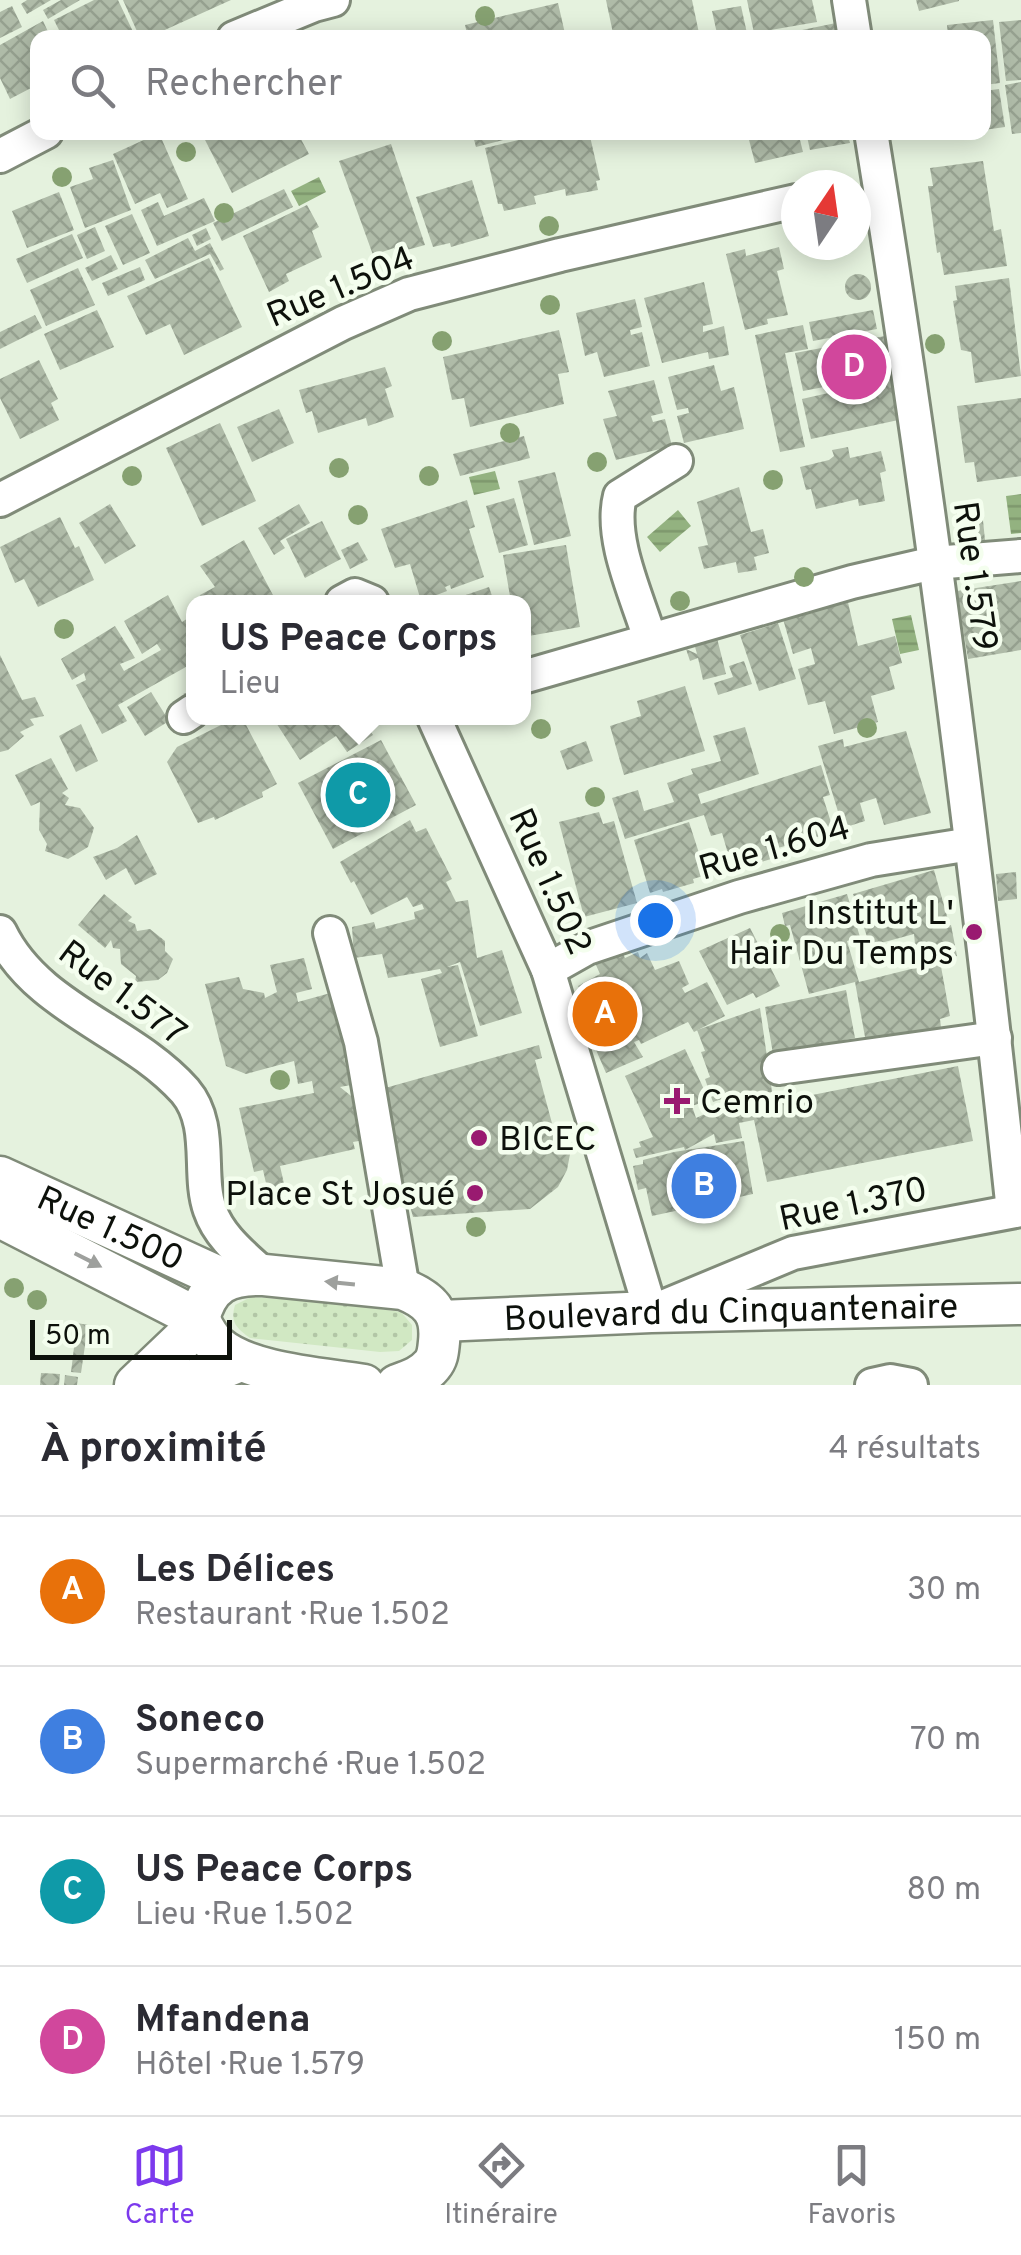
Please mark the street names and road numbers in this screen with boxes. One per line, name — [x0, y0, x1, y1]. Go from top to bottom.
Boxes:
street label: Rue 1.504 — [261, 238, 422, 339]
street label: Rue 1.579 — [941, 499, 1005, 654]
street label: Rue 1.502 — [497, 802, 600, 962]
street label: Rue 1.604 — [694, 807, 855, 892]
street label: Rue 1.577 — [48, 932, 194, 1057]
street label: Rue 1.370 — [775, 1169, 932, 1243]
street label: Rue 1.500 — [29, 1178, 190, 1283]
street label: Boulevard du Cinquantenaire — [503, 1286, 959, 1343]

